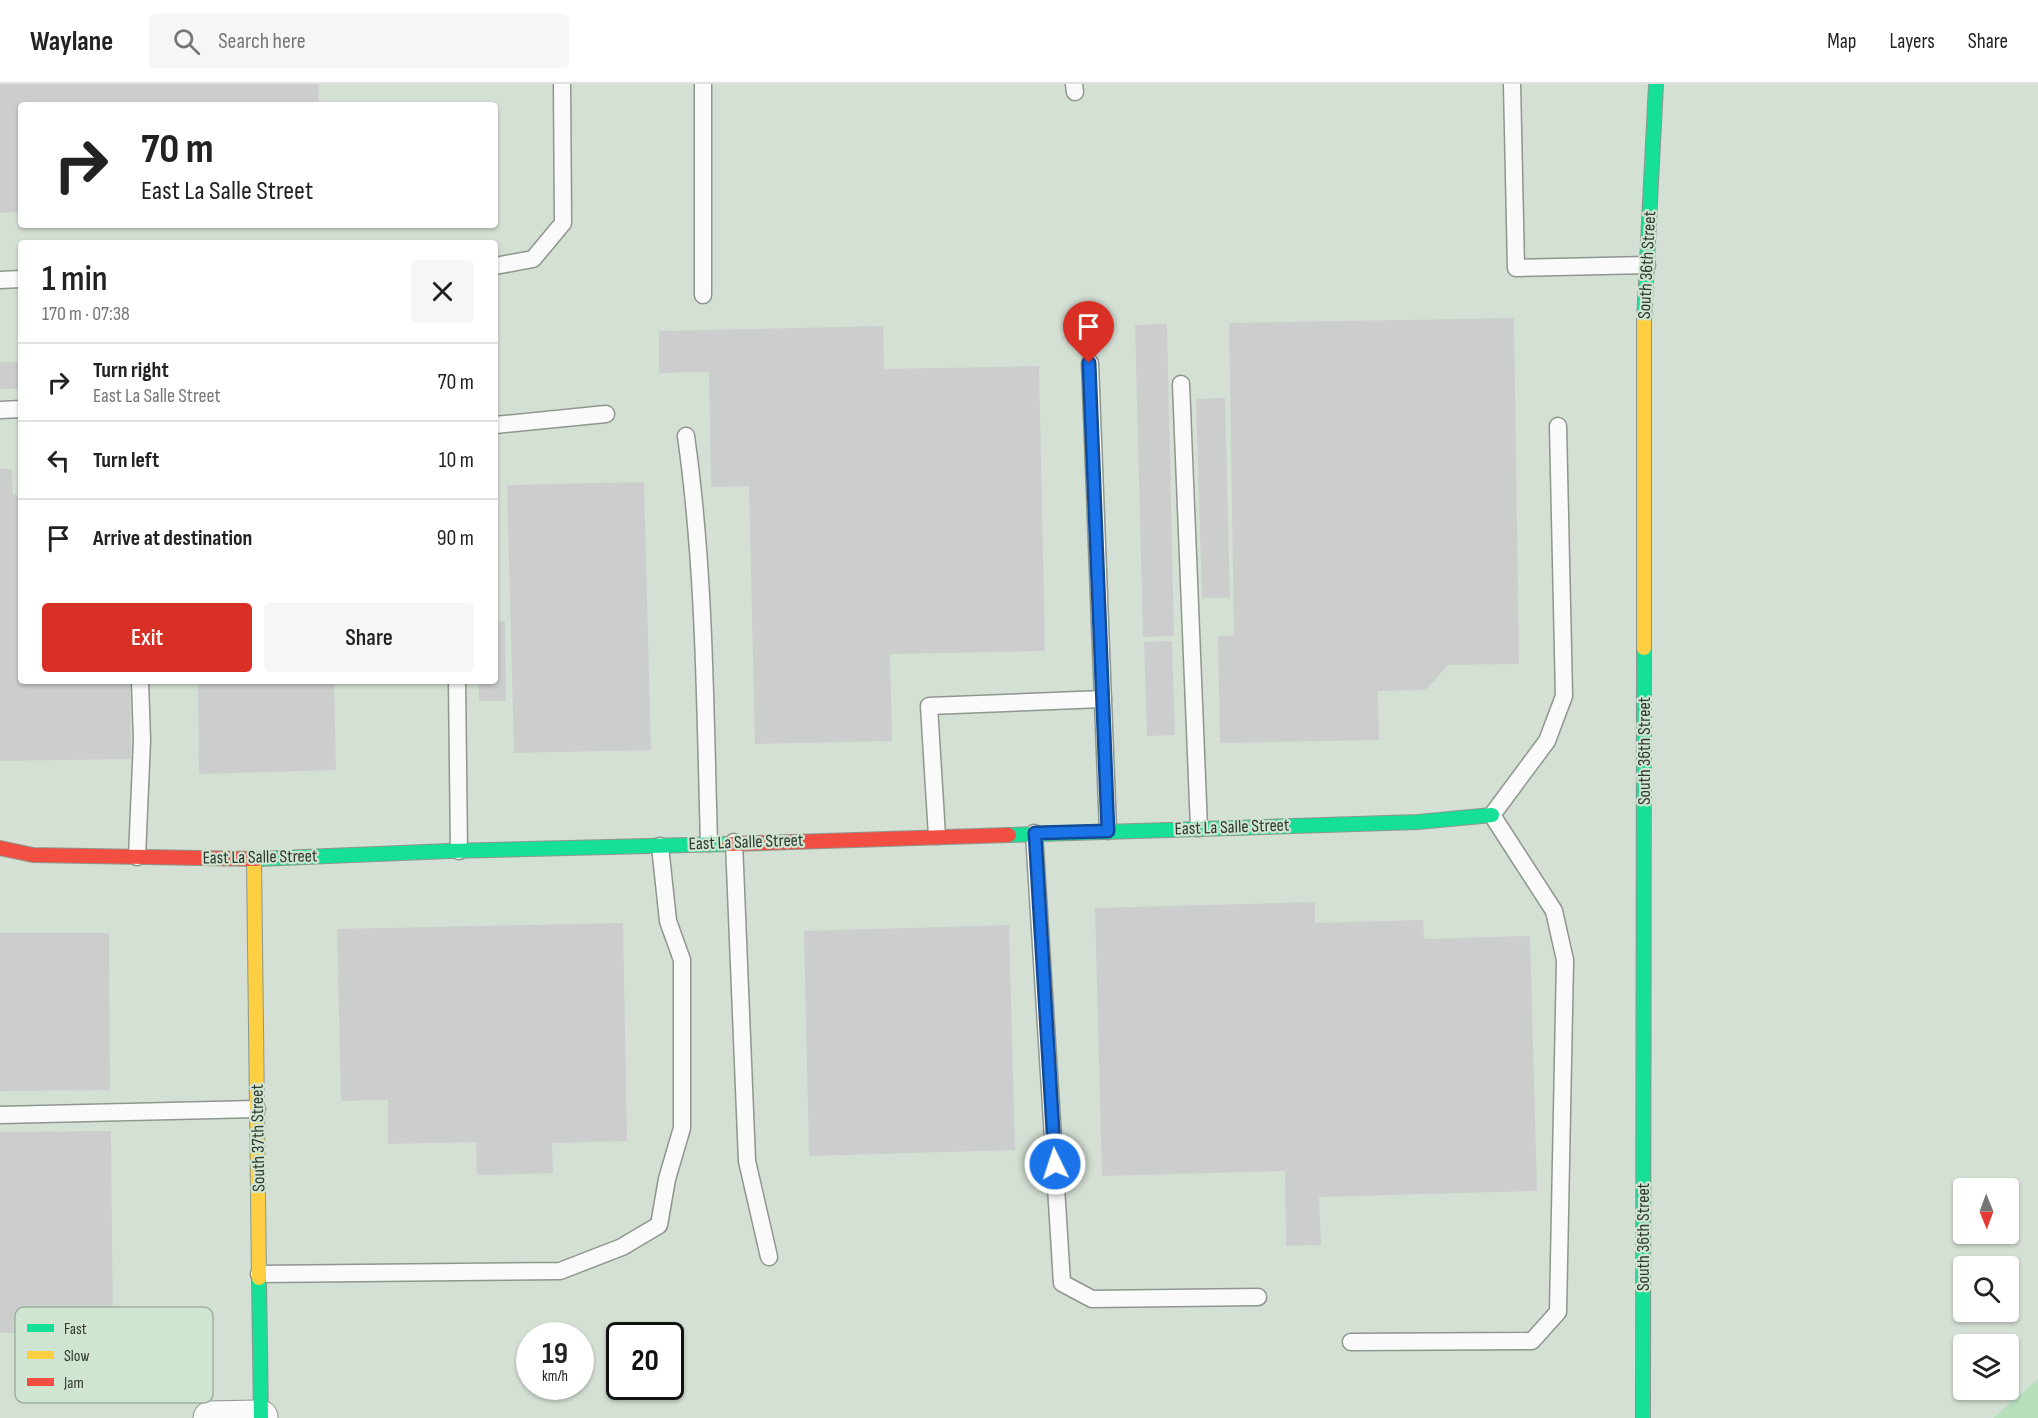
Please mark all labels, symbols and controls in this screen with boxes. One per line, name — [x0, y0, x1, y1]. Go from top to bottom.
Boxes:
search box — [149, 14, 569, 68]
text: Waylane — [30, 25, 113, 58]
icon: search — [170, 25, 203, 58]
text: Search here — [218, 28, 306, 55]
text: Map — [1827, 29, 1856, 54]
text: Layers — [1889, 29, 1935, 54]
text: Share — [1968, 29, 2008, 54]
text: 70 m — [141, 124, 214, 175]
icon: right — [42, 126, 120, 204]
text: East La Salle Street — [141, 175, 313, 207]
street label: South 36th Street — [1634, 210, 1660, 320]
text: 1 min — [42, 258, 107, 301]
button: close — [411, 260, 474, 323]
pin — [1063, 301, 1114, 363]
text: 170 m · 07:38 — [42, 302, 130, 326]
icon: arrive — [1072, 310, 1105, 343]
text: Turn right — [93, 357, 169, 384]
icon: right — [42, 366, 75, 399]
text: 70 m — [438, 369, 474, 396]
text: East La Salle Street — [93, 384, 221, 408]
icon: left — [42, 444, 75, 477]
text: Turn left — [93, 447, 159, 474]
text: 10 m — [439, 447, 474, 474]
icon: arrive — [42, 522, 75, 555]
text: Arrive at destination — [93, 525, 252, 552]
text: 90 m — [437, 525, 474, 552]
button: Exit — [42, 603, 252, 672]
button: Share — [264, 603, 474, 672]
street label: South 36th Street — [1634, 696, 1655, 805]
street label: East La Salle Street — [1174, 814, 1290, 839]
street label: East La Salle Street — [688, 829, 804, 854]
street label: East La Salle Street — [202, 845, 318, 868]
street label: South 37th Street — [247, 1083, 269, 1192]
position arrow — [1023, 1132, 1087, 1196]
north arrow — [1953, 1178, 2019, 1244]
map controls — [1953, 1178, 2019, 1400]
street label: South 36th Street — [1633, 1182, 1654, 1291]
button: search — [1953, 1256, 2019, 1322]
legend — [15, 1307, 213, 1403]
text: Fast — [64, 1320, 87, 1339]
speed limit sign: 20 — [606, 1322, 684, 1400]
button: layers — [1953, 1334, 2019, 1400]
text: 19 — [542, 1336, 568, 1372]
text: Slow — [64, 1347, 89, 1366]
text: km/h — [542, 1367, 568, 1386]
text: Jam — [63, 1374, 84, 1393]

